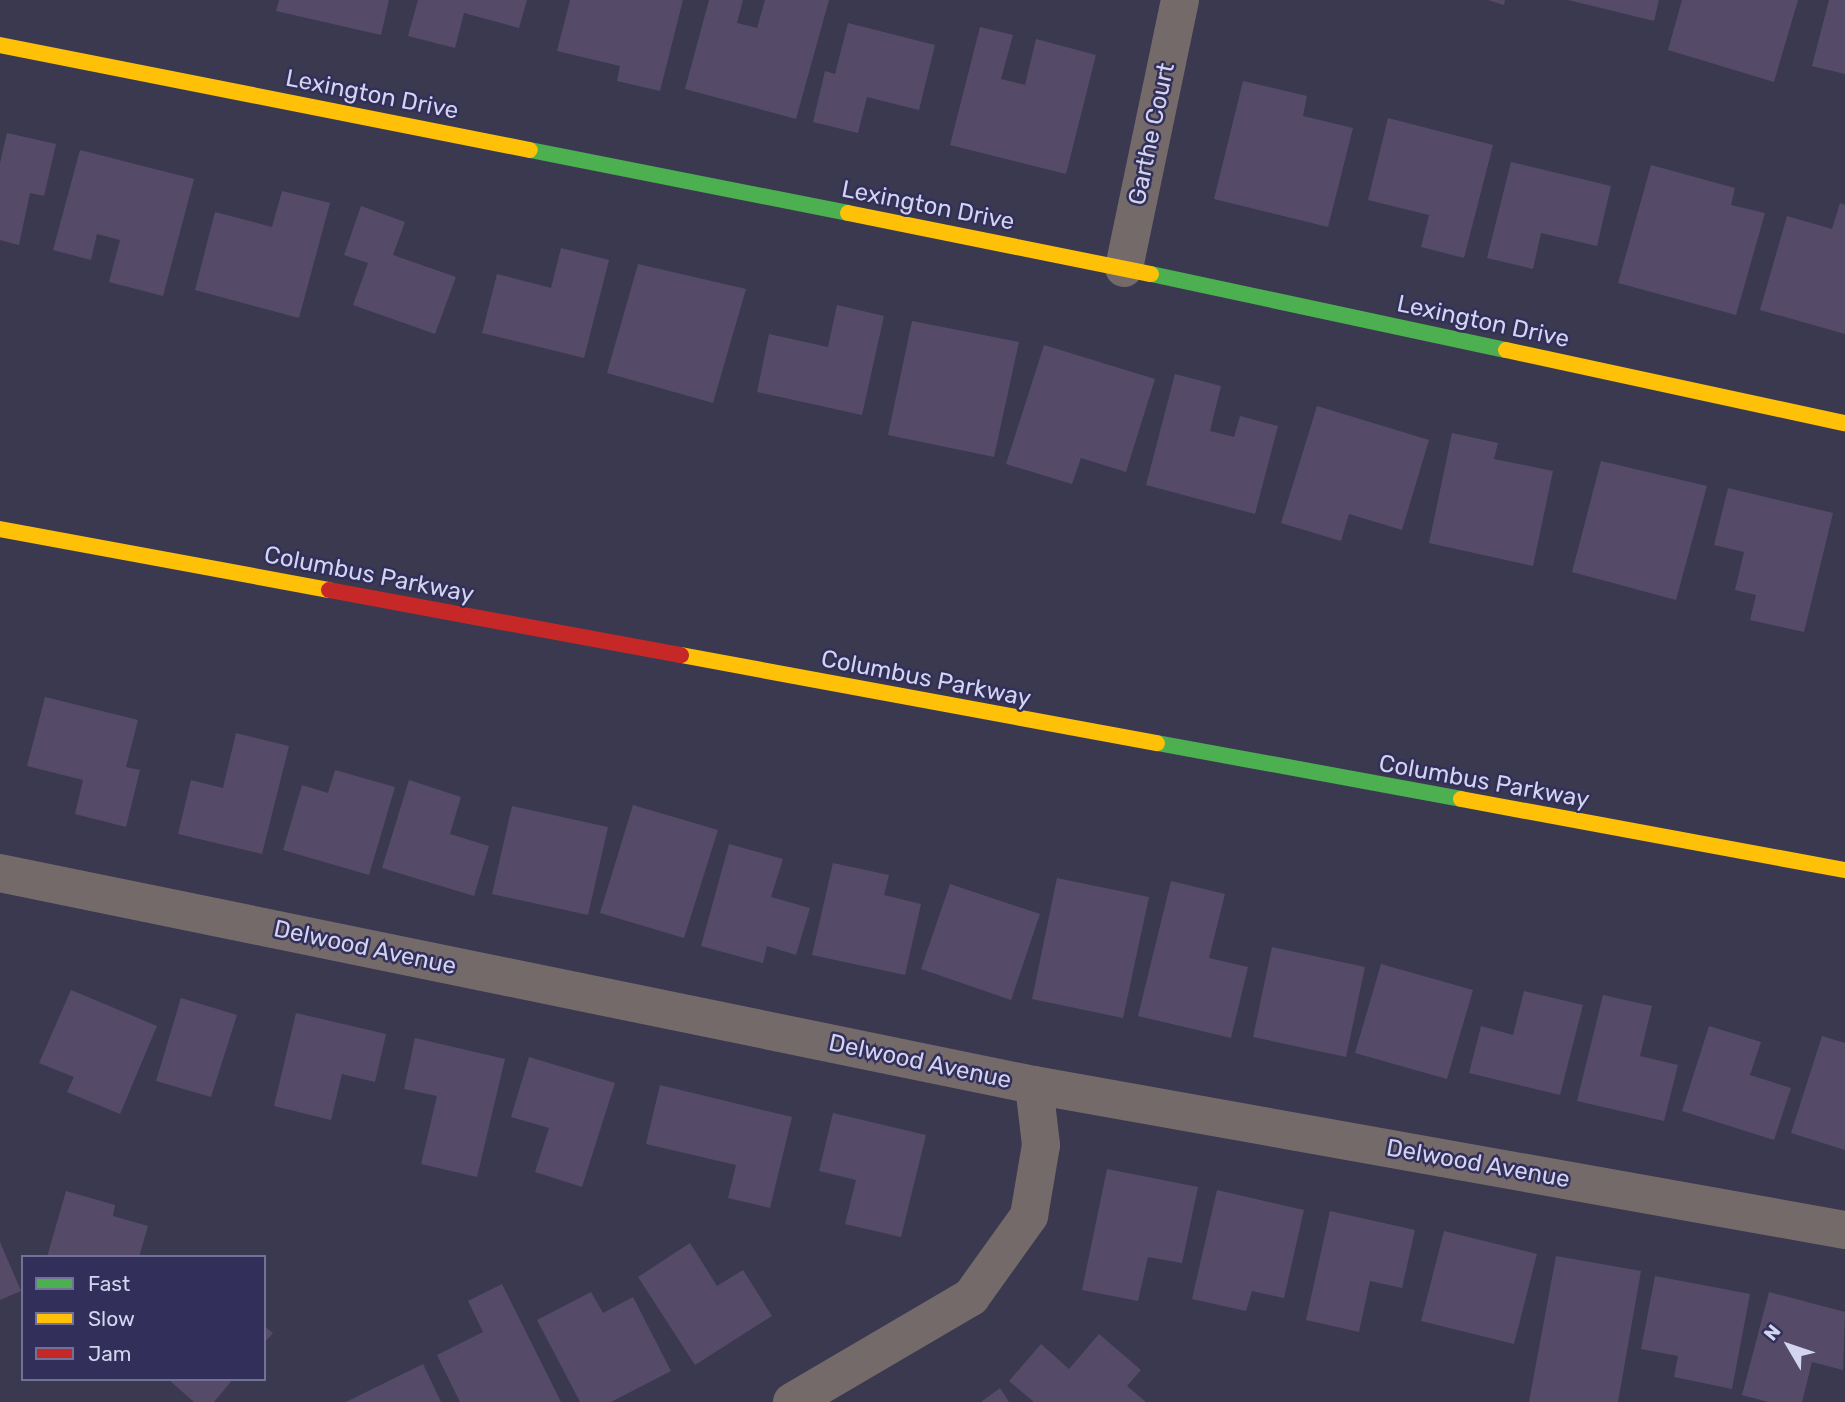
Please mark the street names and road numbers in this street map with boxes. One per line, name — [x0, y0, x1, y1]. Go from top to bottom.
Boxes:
street label: Garthe Court — [1123, 60, 1181, 208]
street label: Lexington Drive — [283, 64, 461, 126]
street label: Lexington Drive — [839, 175, 1017, 237]
street label: Lexington Drive — [1394, 290, 1572, 354]
street label: Columbus Parkway — [262, 541, 476, 609]
street label: Columbus Parkway — [819, 645, 1033, 713]
street label: Columbus Parkway — [1376, 749, 1592, 815]
street label: Delwood Avenue — [271, 915, 459, 981]
street label: Delwood Avenue — [826, 1029, 1014, 1095]
street label: Delwood Avenue — [1384, 1134, 1572, 1194]

